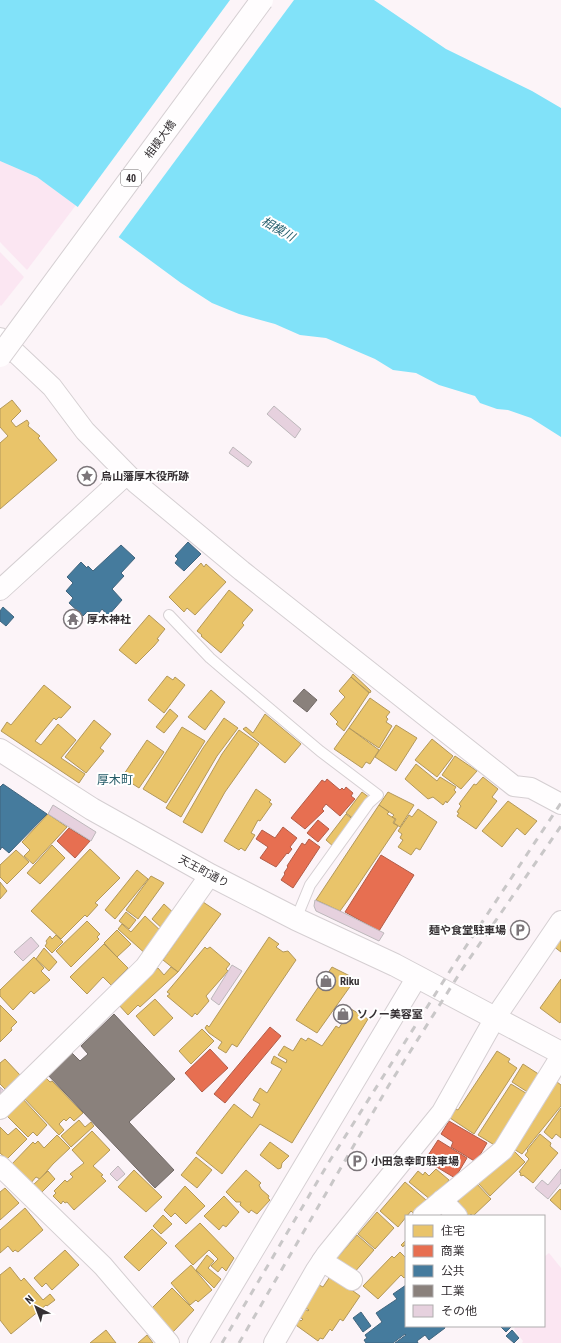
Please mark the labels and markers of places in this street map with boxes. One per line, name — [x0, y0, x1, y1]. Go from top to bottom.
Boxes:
place icon: 烏山藩厚木役所跡 — [76, 465, 98, 487]
place label: 烏山藩厚木役所跡 — [101, 470, 189, 483]
temple icon: 厚木神社 — [62, 608, 84, 630]
place label: 厚木神社 — [87, 613, 131, 626]
parking icon: 麺や食堂駐車場 — [509, 919, 531, 941]
place label: 麺や食堂駐車場 — [428, 924, 506, 937]
shop icon: Riku — [315, 970, 337, 992]
place label: Riku — [340, 975, 360, 988]
shop icon: ソノー美容室 — [332, 1003, 354, 1025]
place label: ソノー美容室 — [357, 1008, 423, 1021]
parking icon: 小田急幸町駐車場 — [346, 1150, 368, 1172]
place label: 小田急幸町駐車場 — [371, 1155, 459, 1168]

